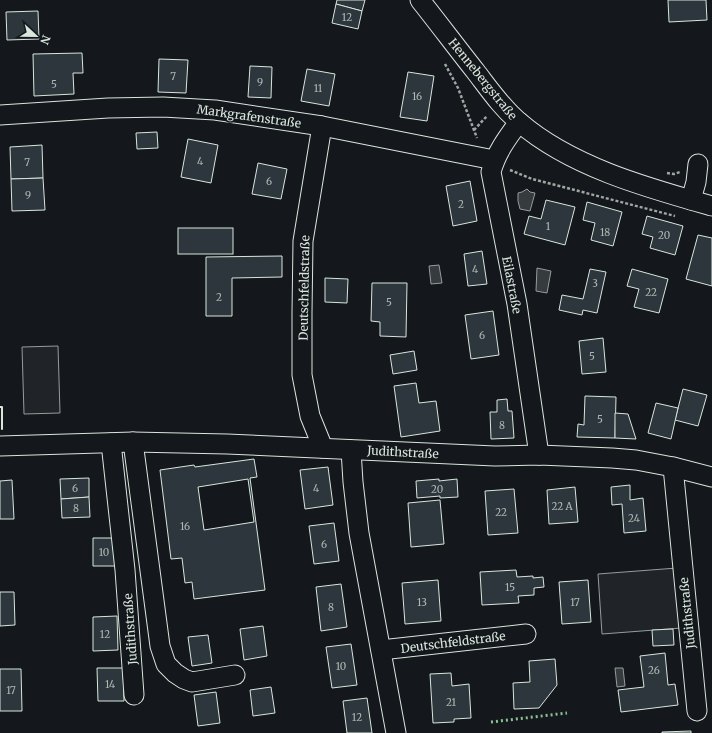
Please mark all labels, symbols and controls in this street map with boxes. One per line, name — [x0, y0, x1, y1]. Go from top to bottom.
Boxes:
house number: 12 — [342, 11, 352, 24]
north arrow — [16, 16, 56, 56]
text: N — [37, 33, 53, 47]
street label: Hennebergstraße — [446, 35, 520, 123]
house number: 7 — [170, 70, 176, 83]
house number: 9 — [257, 76, 263, 89]
house number: 5 — [51, 78, 57, 91]
house number: 11 — [314, 82, 323, 95]
house number: 16 — [412, 90, 422, 103]
street label: Markgrafenstraße — [196, 101, 302, 131]
house number: 4 — [197, 155, 203, 168]
house number: 7 — [24, 156, 30, 169]
house number: 6 — [266, 175, 272, 188]
house number: 9 — [25, 189, 31, 202]
house number: 2 — [458, 198, 464, 211]
house number: 1 — [546, 220, 551, 233]
house number: 18 — [600, 226, 610, 239]
house number: 20 — [658, 229, 670, 242]
street label: Deutschfeldstraße — [296, 235, 312, 341]
street label: Eilastraße — [499, 255, 525, 315]
house number: 4 — [472, 263, 478, 276]
house number: 3 — [592, 277, 598, 290]
house number: 22 — [645, 286, 657, 299]
house number: 2 — [216, 291, 222, 304]
house number: 5 — [386, 296, 392, 309]
house number: 6 — [479, 329, 485, 342]
house number: 5 — [589, 350, 595, 363]
house number: 5 — [597, 413, 603, 426]
house number: 8 — [499, 419, 505, 432]
street label: Judithstraße — [366, 443, 439, 461]
house number: 6 — [72, 482, 78, 495]
house number: 4 — [313, 482, 319, 495]
house number: 20 — [431, 483, 443, 496]
house number: 22 A — [551, 500, 574, 513]
house number: 8 — [73, 502, 79, 515]
house number: 22 — [495, 506, 507, 519]
house number: 24 — [628, 512, 640, 525]
house number: 16 — [180, 520, 190, 533]
house number: 6 — [321, 538, 327, 551]
house number: 10 — [99, 546, 109, 559]
street label: Judithstraße — [676, 577, 698, 650]
house number: 15 — [505, 581, 515, 594]
street label: Judithstraße — [120, 593, 140, 666]
house number: 13 — [417, 596, 427, 609]
house number: 17 — [570, 596, 580, 609]
house number: 8 — [328, 601, 334, 614]
house number: 12 — [100, 628, 110, 641]
street label: Deutschfeldstraße — [400, 628, 506, 656]
house number: 10 — [336, 660, 346, 673]
house number: 26 — [648, 664, 660, 677]
house number: 14 — [105, 678, 115, 691]
house number: 17 — [6, 684, 16, 697]
house number: 21 — [446, 696, 457, 709]
house number: 12 — [352, 711, 362, 724]

